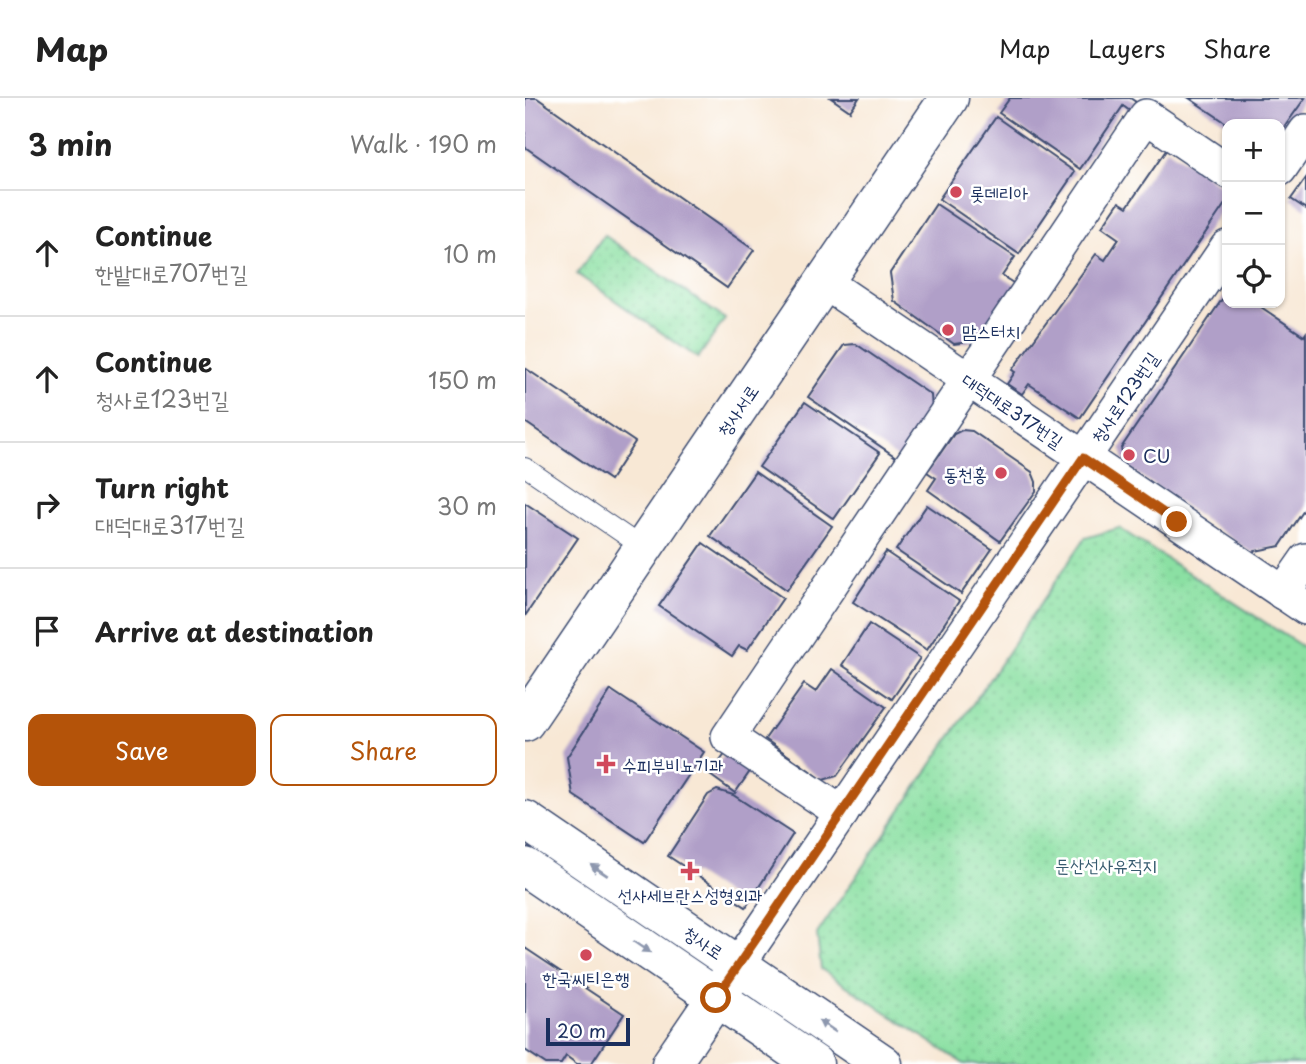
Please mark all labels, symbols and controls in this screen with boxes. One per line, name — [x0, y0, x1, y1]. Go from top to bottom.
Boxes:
text: Map — [35, 23, 108, 73]
text: Map — [999, 30, 1050, 66]
text: Layers — [1088, 30, 1165, 66]
text: Share — [1203, 30, 1271, 66]
map controls — [1222, 119, 1285, 308]
button: + — [1222, 119, 1285, 182]
text: 3 min — [28, 121, 113, 166]
text: Walk · 190 m — [350, 126, 497, 161]
place label: 롯데리아 — [970, 179, 1028, 206]
button: − — [1222, 182, 1285, 245]
marker: 롯데리아 — [948, 184, 964, 200]
text: Continue — [95, 216, 212, 255]
icon: ahead — [28, 234, 66, 272]
text: 10 m — [443, 236, 497, 271]
button: locate — [1222, 245, 1285, 308]
text: 한밭대로707번길 — [95, 255, 248, 290]
place label: 맘스터치 — [962, 317, 1020, 344]
marker: 맘스터치 — [940, 322, 956, 338]
text: Continue — [95, 342, 212, 381]
street label: 청사로123번길 — [1083, 346, 1165, 448]
icon: ahead — [28, 360, 66, 398]
text: 150 m — [428, 362, 497, 397]
street label: 대덕대로317번길 — [957, 366, 1070, 454]
street label: 청사서로 — [710, 378, 764, 442]
text: 청사로123번길 — [95, 381, 229, 416]
place label: CU — [1143, 442, 1171, 469]
marker: CU — [1121, 447, 1137, 463]
place label: 동천홍 — [944, 460, 987, 487]
marker: 동천홍 — [993, 465, 1009, 481]
text: Turn right — [95, 468, 229, 507]
icon: right — [28, 486, 66, 524]
text: 30 m — [436, 488, 497, 523]
route end — [1161, 506, 1192, 537]
text: 대덕대로317번길 — [95, 507, 245, 542]
icon: arrive — [28, 612, 66, 650]
text: Arrive at destination — [95, 612, 374, 651]
button: Save — [28, 714, 256, 786]
button: Share — [270, 714, 497, 786]
place label: 수피부비뇨기과 — [622, 751, 723, 778]
marker: 수피부비뇨기과 — [596, 754, 616, 774]
park label: 둔산선사유적지 — [1055, 851, 1157, 878]
marker: 선사세브란스성형외과 — [680, 861, 700, 881]
one-way arrow — [589, 864, 608, 877]
place label: 선사세브란스성형외과 — [618, 881, 762, 908]
street label: 청사로 — [678, 919, 730, 965]
one-way arrow — [633, 940, 651, 954]
marker: 한국씨티은행 — [578, 947, 594, 963]
place label: 한국씨티은행 — [543, 964, 629, 991]
route start — [700, 982, 731, 1013]
scale bar — [546, 1015, 630, 1047]
text: 20 m — [557, 1016, 606, 1044]
one-way arrow — [817, 1019, 837, 1032]

